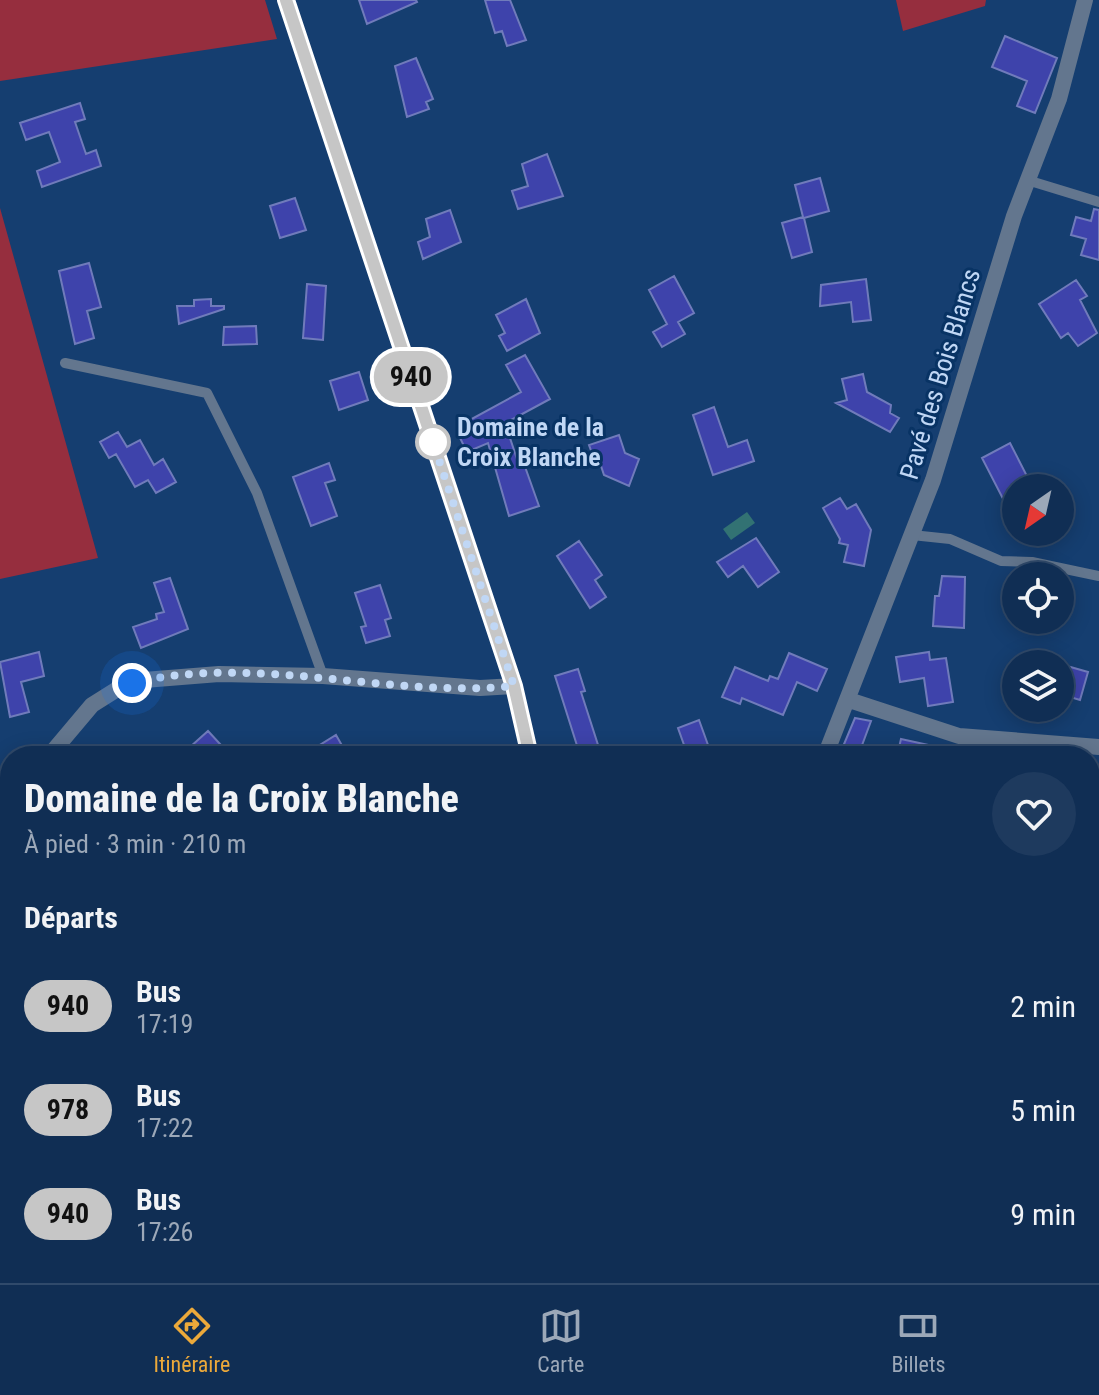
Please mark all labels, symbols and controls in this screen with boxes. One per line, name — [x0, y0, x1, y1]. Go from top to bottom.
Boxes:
street label: Pavé des Bois Blancs — [894, 265, 986, 483]
line badge: 940 — [365, 351, 457, 403]
text: 940 — [390, 360, 432, 393]
place label: Domaine de la Croix Blanche — [457, 412, 604, 472]
marker: Domaine de la Croix Blanche — [416, 425, 450, 459]
north arrow — [1002, 474, 1074, 546]
map controls — [1002, 474, 1074, 722]
button: locate — [1002, 562, 1074, 634]
button: layers — [1002, 650, 1074, 722]
your location — [112, 663, 152, 703]
button: heart — [992, 772, 1076, 856]
text: Domaine de la Croix Blanche — [24, 777, 459, 821]
text: À pied · 3 min · 210 m — [24, 829, 246, 859]
text: Départs — [24, 900, 118, 935]
text: Bus — [136, 974, 181, 1009]
text: 940 — [47, 989, 89, 1022]
text: 2 min — [1010, 989, 1076, 1024]
text: 17:19 — [136, 1009, 193, 1039]
text: Bus — [136, 1078, 181, 1113]
text: 978 — [47, 1093, 89, 1126]
text: 5 min — [1010, 1093, 1076, 1128]
text: 17:22 — [136, 1113, 193, 1143]
text: Bus — [136, 1182, 181, 1217]
text: 940 — [47, 1197, 89, 1230]
text: 9 min — [1010, 1197, 1076, 1232]
text: 17:26 — [136, 1217, 193, 1247]
tab: Itinéraire — [154, 1304, 230, 1377]
tab: Carte — [537, 1304, 584, 1377]
tab: Billets — [891, 1304, 945, 1377]

